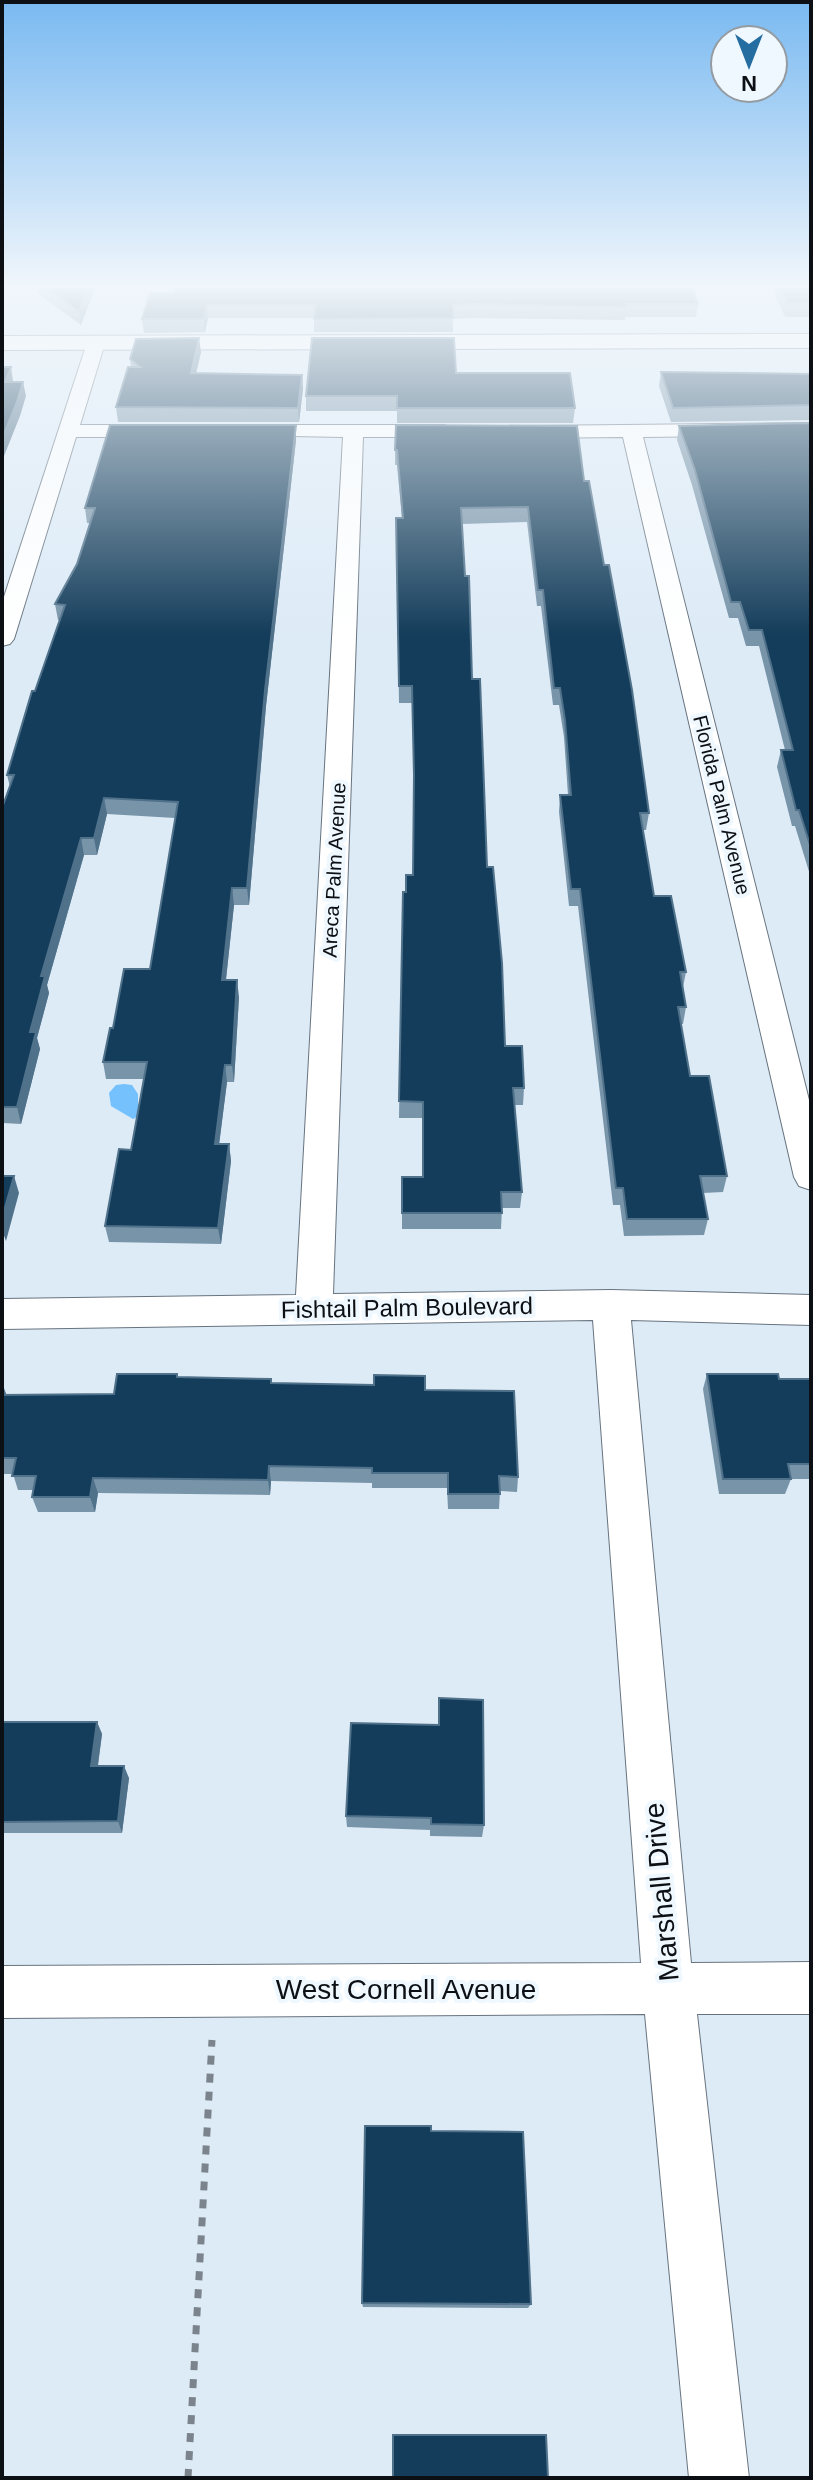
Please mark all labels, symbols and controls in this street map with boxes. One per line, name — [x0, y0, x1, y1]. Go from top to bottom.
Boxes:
north arrow — [709, 24, 789, 104]
text: N — [741, 71, 757, 96]
street label: Florida Palm Avenue — [689, 713, 755, 897]
street label: Areca Palm Avenue — [318, 782, 350, 958]
street label: Fishtail Palm Boulevard — [281, 1292, 533, 1323]
street label: Marshall Drive — [638, 1801, 685, 1982]
street label: West Cornell Avenue — [276, 1974, 536, 2005]

